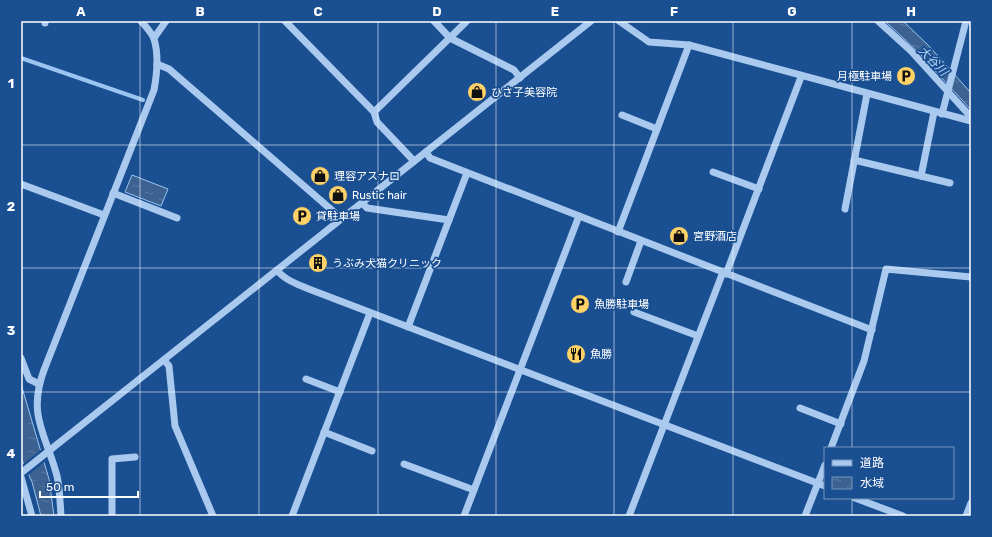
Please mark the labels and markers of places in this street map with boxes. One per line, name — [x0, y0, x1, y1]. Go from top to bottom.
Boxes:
parking icon: 月極駐車場 — [895, 65, 917, 87]
place label: 月極駐車場 — [837, 70, 892, 83]
shop icon: ひさ子美容院 — [466, 81, 488, 103]
place label: ひさ子美容院 — [491, 86, 557, 99]
shop icon: 理容アスナロ — [309, 165, 331, 187]
place label: 理容アスナロ — [334, 170, 400, 183]
shop icon: Rustic hair — [327, 184, 349, 206]
place label: Rustic hair — [352, 189, 408, 202]
parking icon: 貸駐車場 — [291, 205, 313, 227]
place label: 貸駐車場 — [316, 210, 360, 223]
shop icon: 宮野酒店 — [668, 225, 690, 247]
place label: 宮野酒店 — [693, 230, 737, 243]
building icon: うぶみ犬猫クリニック — [307, 252, 329, 274]
place label: うぶみ犬猫クリニック — [332, 257, 442, 270]
parking icon: 魚勝駐車場 — [569, 293, 591, 315]
place label: 魚勝駐車場 — [594, 298, 649, 311]
restaurant icon: 魚勝 — [565, 343, 587, 365]
place label: 魚勝 — [590, 348, 612, 361]

